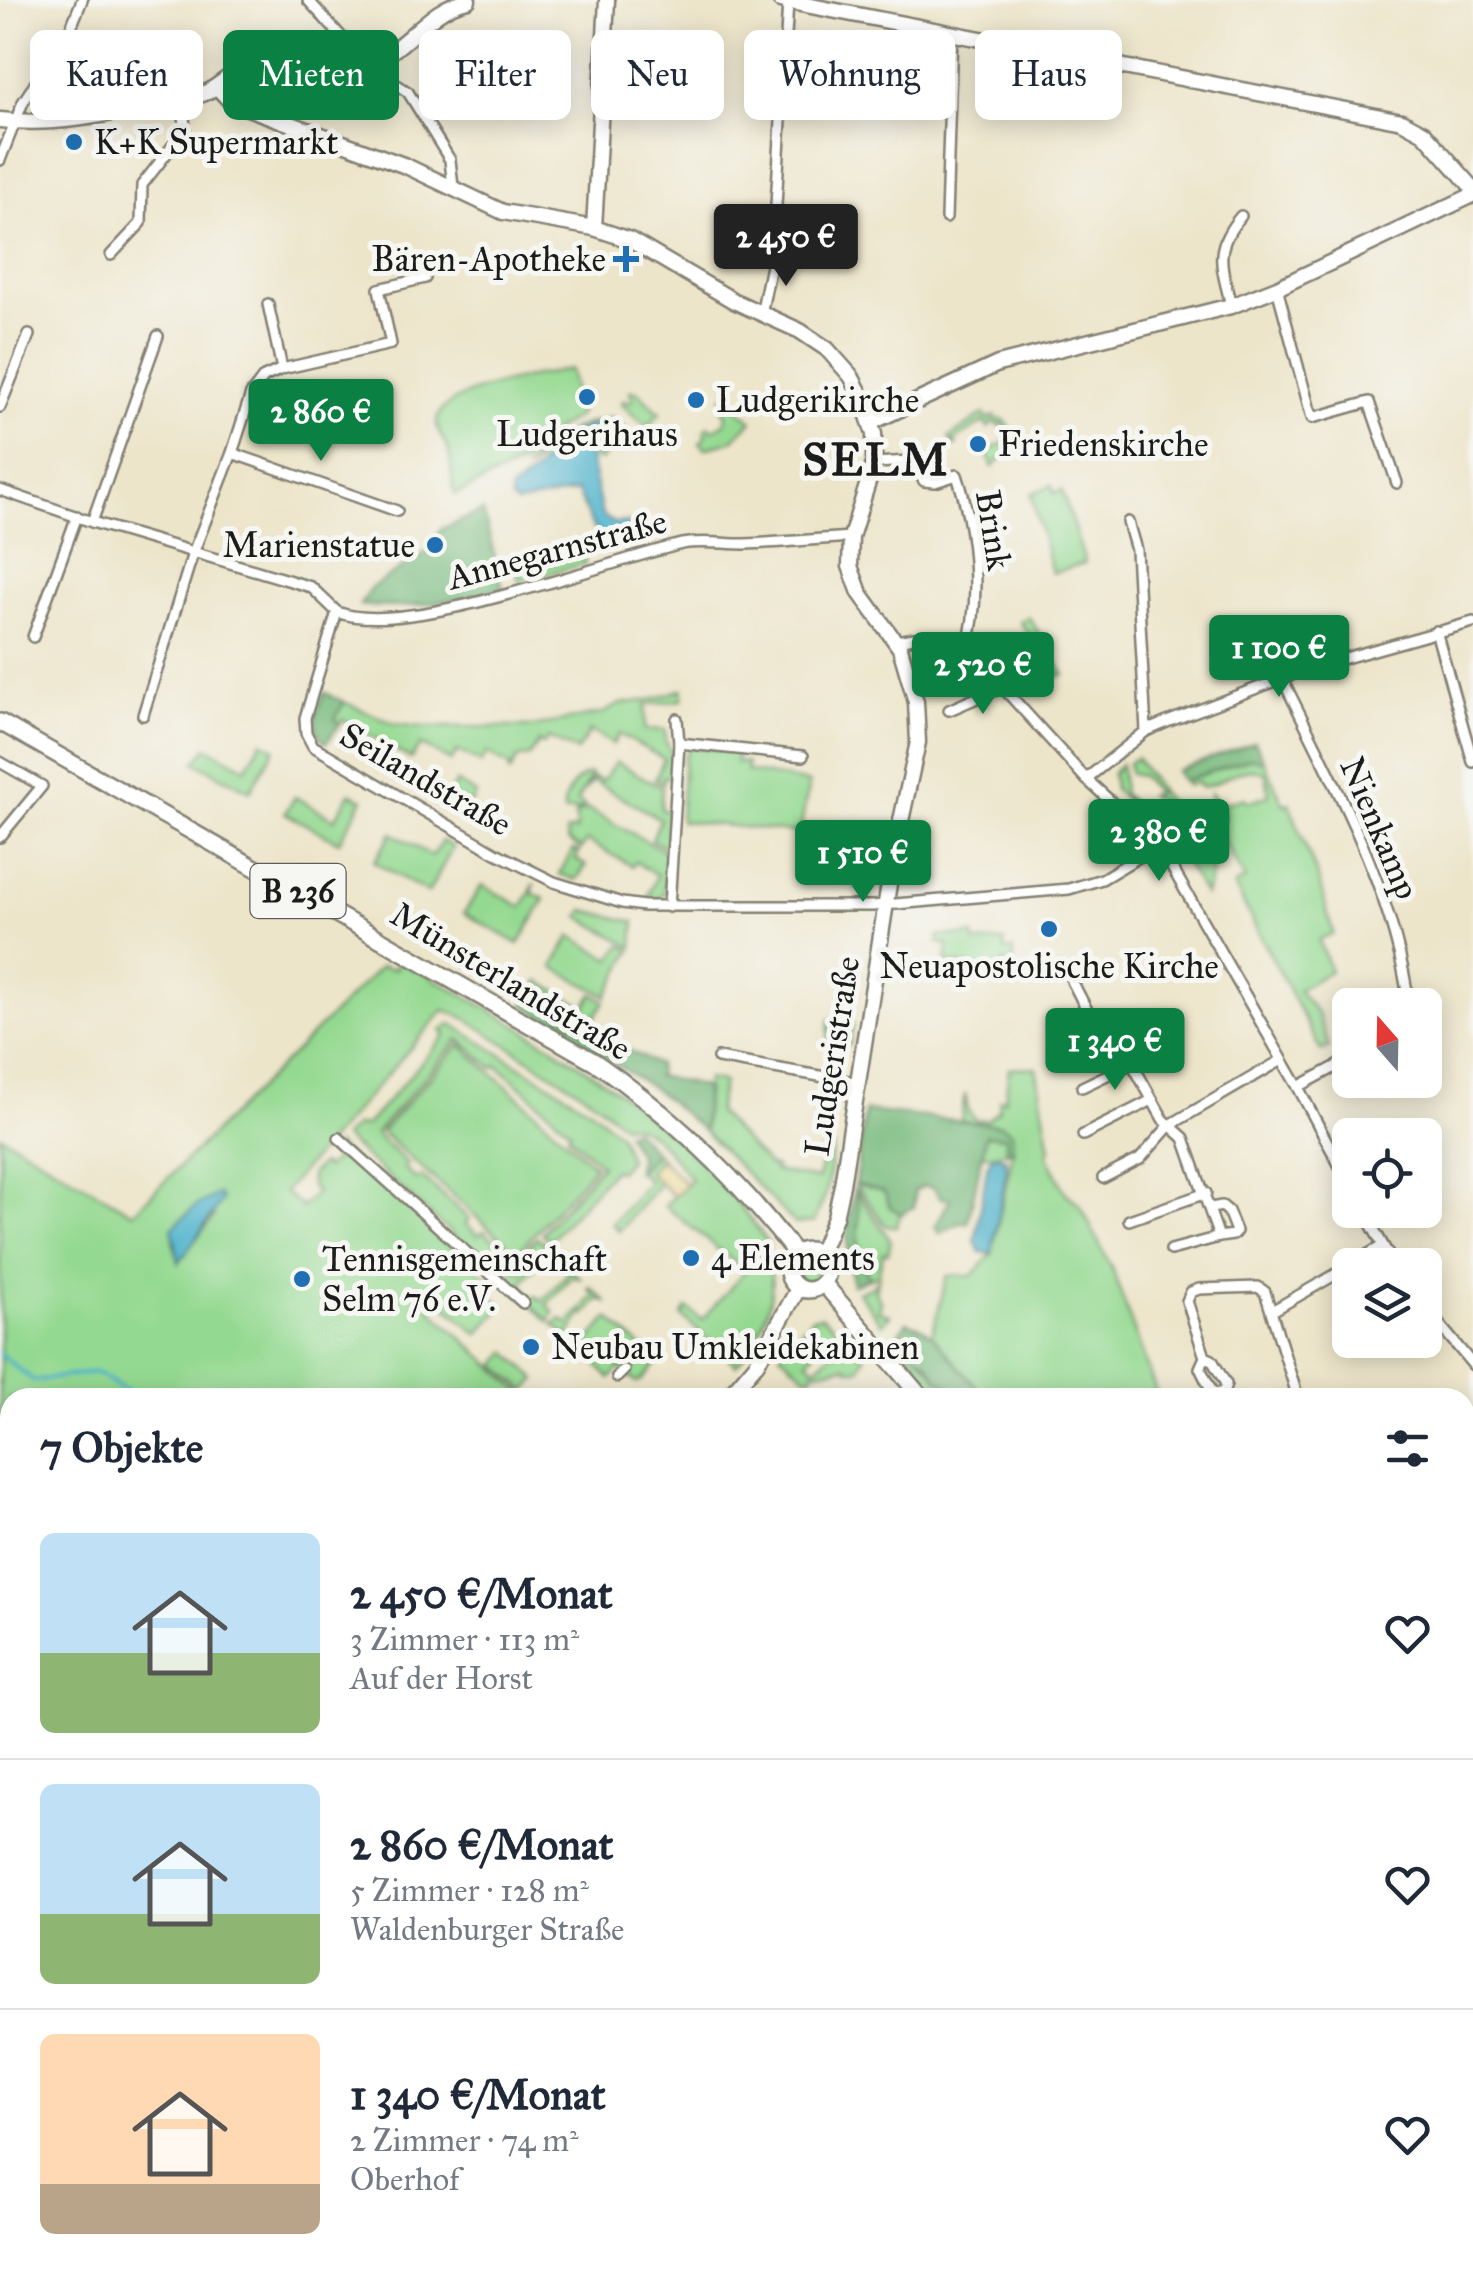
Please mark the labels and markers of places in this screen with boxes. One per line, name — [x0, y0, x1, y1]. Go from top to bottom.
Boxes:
place label: K+K Supermarkt — [94, 121, 338, 164]
marker: K+K Supermarkt — [63, 131, 85, 153]
pin: 2 450 € — [694, 204, 878, 289]
place label: Bären-Apotheke — [372, 238, 606, 281]
marker: Bären-Apotheke — [615, 248, 637, 270]
pin: 2 860 € — [229, 379, 413, 464]
place label: Ludgerikirche — [716, 379, 919, 422]
marker: Ludgerihaus — [576, 386, 598, 408]
marker: Ludgerikirche — [685, 389, 707, 411]
place label: Ludgerihaus — [496, 413, 678, 456]
place label: Friedenskirche — [998, 423, 1209, 466]
marker: Friedenskirche — [967, 433, 989, 455]
place label: Marienstatue — [222, 524, 415, 567]
marker: Marienstatue — [424, 534, 446, 556]
pin: 1 100 € — [1187, 615, 1371, 700]
pin: 2 520 € — [891, 632, 1075, 717]
pin: 2 380 € — [1067, 799, 1251, 884]
pin: 1 510 € — [771, 820, 955, 905]
marker: Neuapostolische Kirche — [1038, 918, 1060, 940]
place label: Neuapostolische Kirche — [879, 945, 1219, 988]
pin: 1 340 € — [1023, 1008, 1207, 1093]
place label: 4 Elements — [711, 1237, 875, 1280]
place label: Tennisgemeinschaft Selm 76 e.V. — [322, 1238, 607, 1321]
marker: 4 Elements — [680, 1247, 702, 1269]
marker: Tennisgemeinschaft Selm 76 e.V. — [291, 1268, 313, 1290]
place label: Neubau Umkleidekabinen — [551, 1326, 919, 1369]
marker: Neubau Umkleidekabinen — [520, 1336, 542, 1358]

